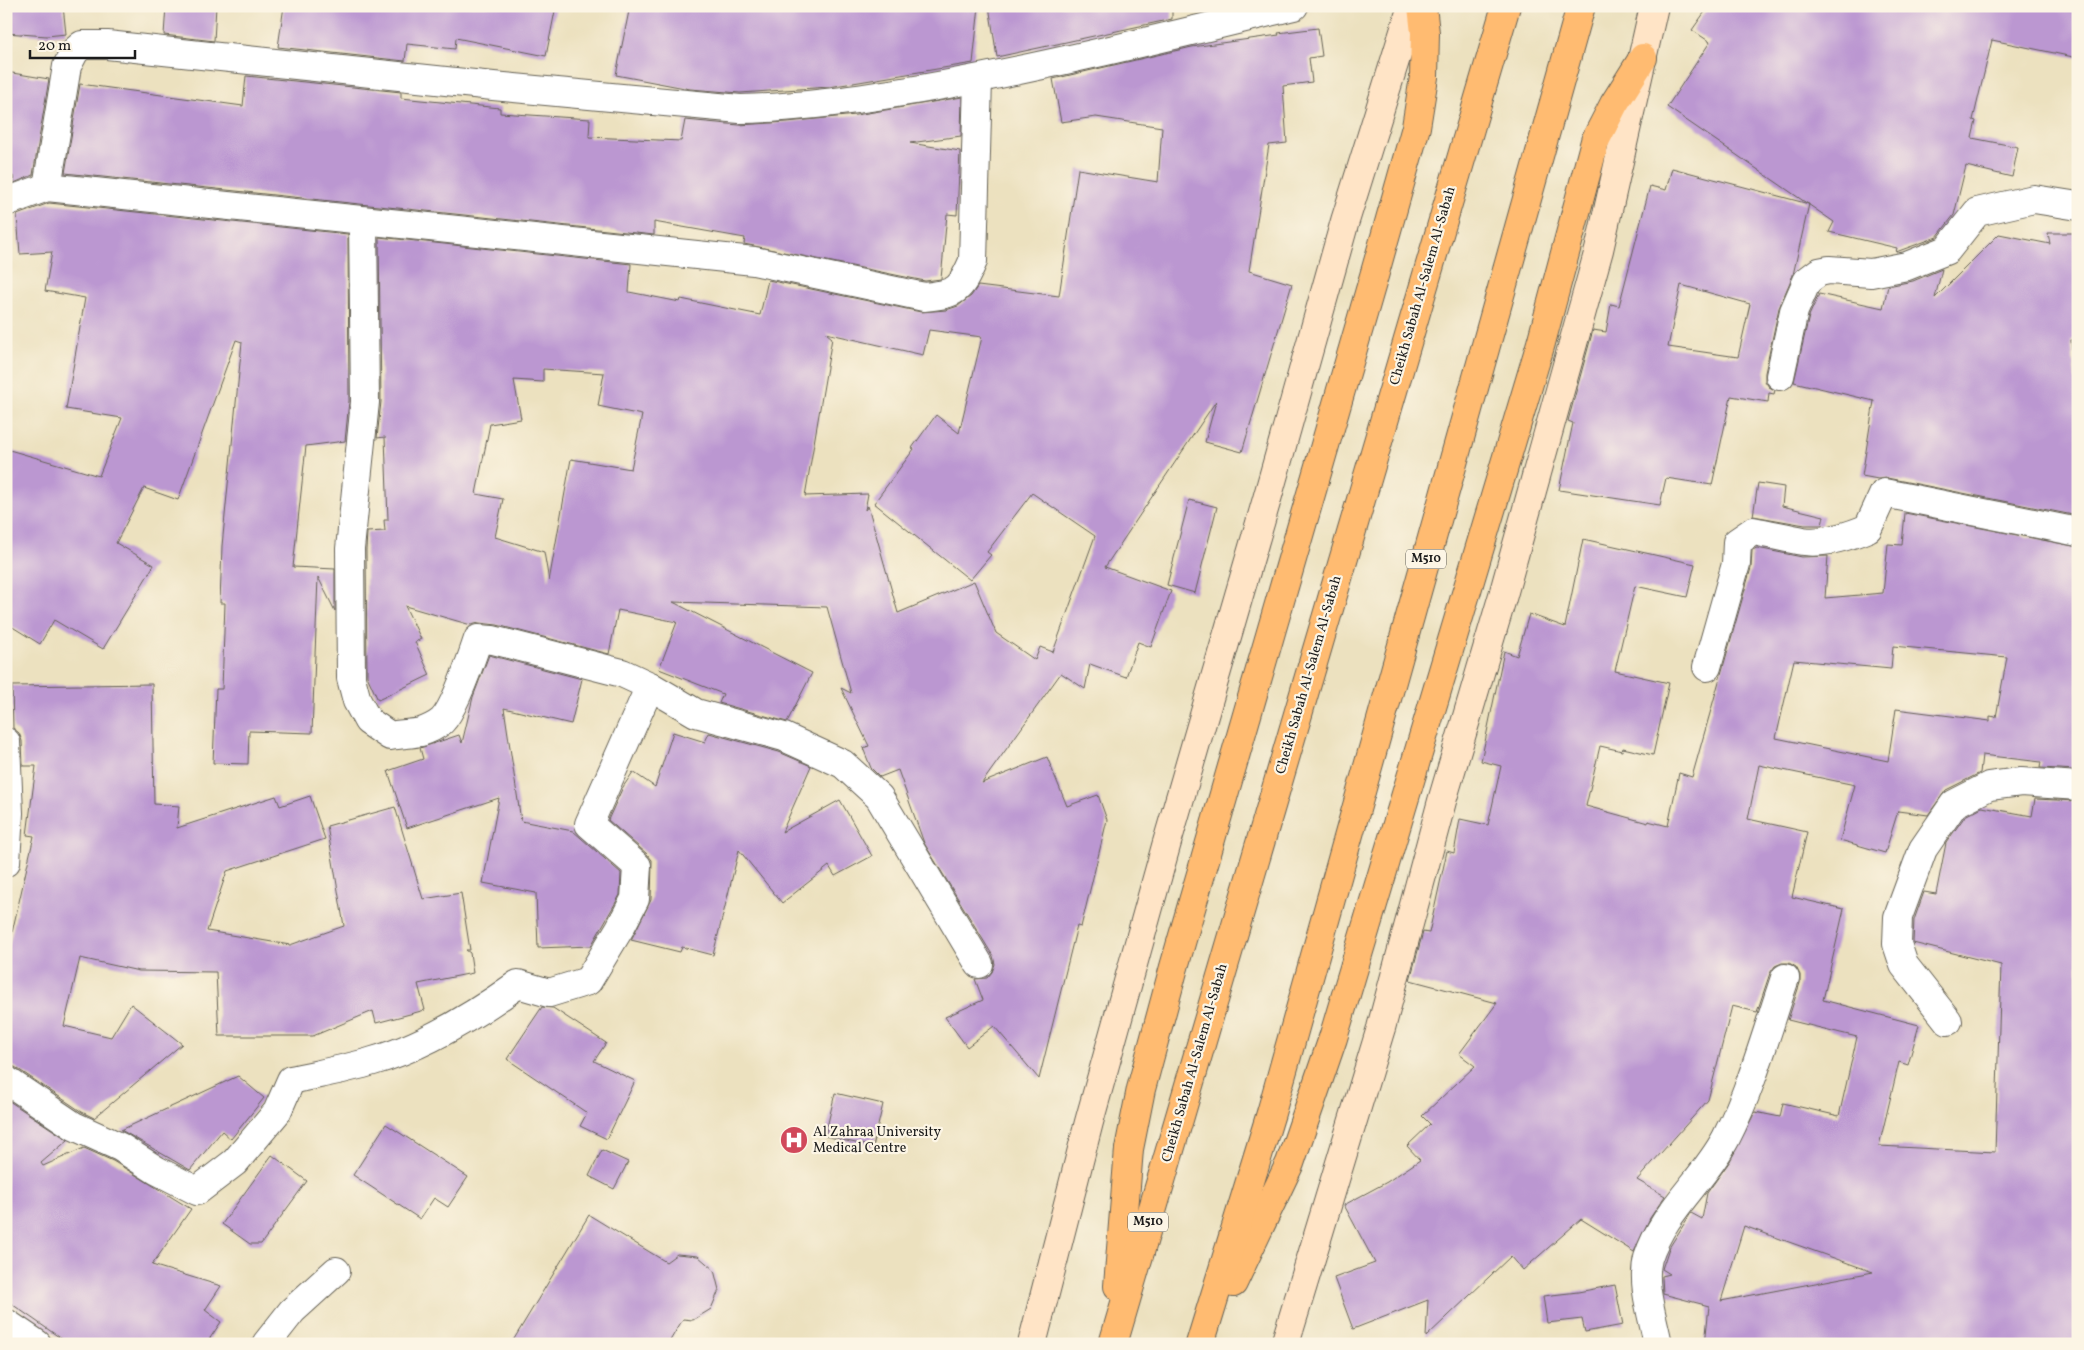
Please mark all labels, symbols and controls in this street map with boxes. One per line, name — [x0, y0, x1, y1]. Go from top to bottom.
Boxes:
scale bar — [30, 28, 135, 60]
text: 20 m — [38, 36, 71, 57]
street label: Cheikh Sabah Al-Salem Al-Sabah — [1386, 184, 1460, 388]
road number: M510 — [1406, 550, 1446, 568]
street label: Cheikh Sabah Al-Salem Al-Sabah — [1272, 573, 1346, 777]
street label: Cheikh Sabah Al-Salem Al-Sabah — [1158, 961, 1232, 1165]
place label: Al Zahraa University Medical Centre — [813, 1123, 941, 1158]
hospital icon: Al Zahraa University Medical Centre — [779, 1125, 809, 1155]
road number: M510 — [1128, 1212, 1168, 1232]

